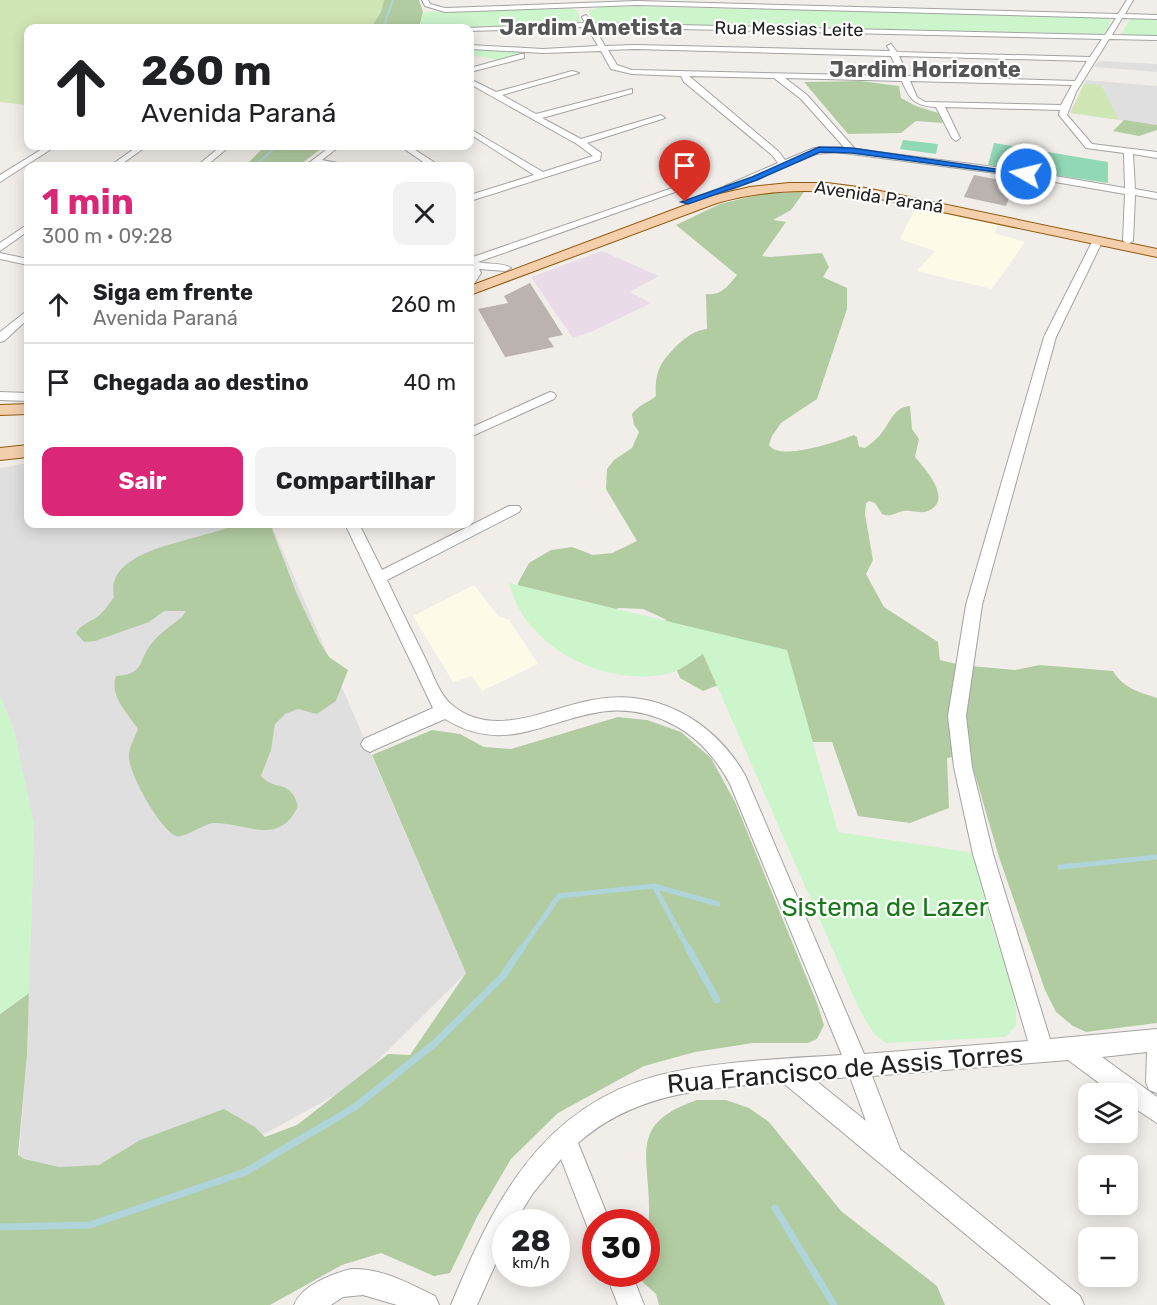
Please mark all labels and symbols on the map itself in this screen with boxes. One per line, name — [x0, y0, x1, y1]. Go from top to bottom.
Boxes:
district label: Jardim Ametista — [500, 14, 682, 41]
street label: Rua Messias Leite — [714, 17, 864, 41]
district label: Jardim Horizonte — [829, 56, 1021, 83]
pin — [659, 140, 710, 202]
position arrow — [994, 142, 1058, 206]
street label: Avenida Paraná — [813, 176, 945, 218]
park label: Sistema de Lazer — [781, 892, 989, 923]
street label: Rua Francisco de Assis Torres — [666, 1038, 1024, 1100]
speed limit sign: 30 — [582, 1209, 660, 1287]

